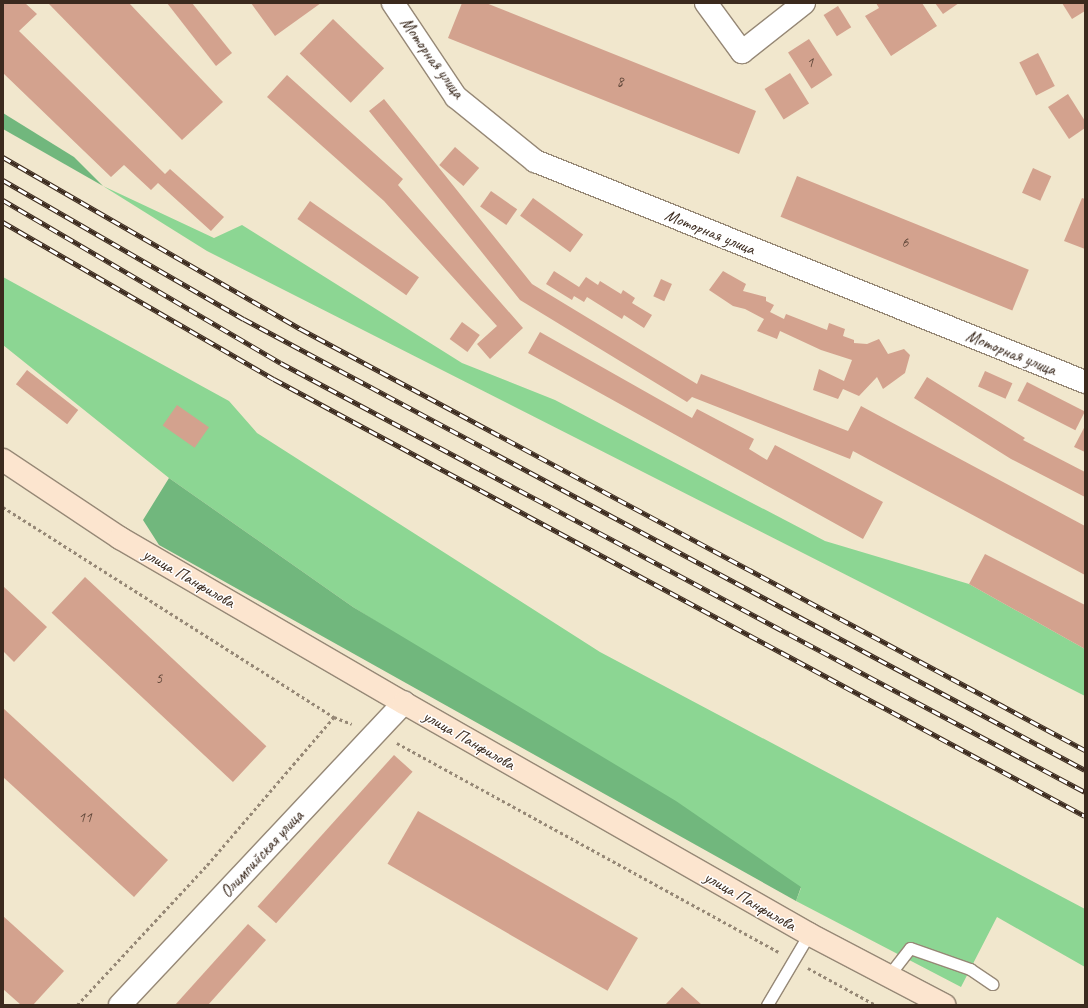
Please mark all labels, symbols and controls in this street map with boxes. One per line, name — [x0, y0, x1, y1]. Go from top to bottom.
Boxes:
street label: Моторная улица — [395, 13, 469, 103]
house number: 1 — [807, 54, 813, 72]
house number: 8 — [617, 73, 623, 91]
street label: Моторная улица — [662, 205, 758, 259]
house number: 6 — [902, 234, 908, 252]
street label: Моторная улица — [963, 326, 1059, 380]
street label: улица Панфилова — [140, 544, 238, 612]
house number: 5 — [156, 670, 162, 688]
street label: улица Панфилова — [420, 706, 518, 774]
street label: Олимпийская улица — [216, 806, 308, 902]
house number: 11 — [78, 809, 92, 827]
street label: улица Панфилова — [701, 867, 799, 935]

